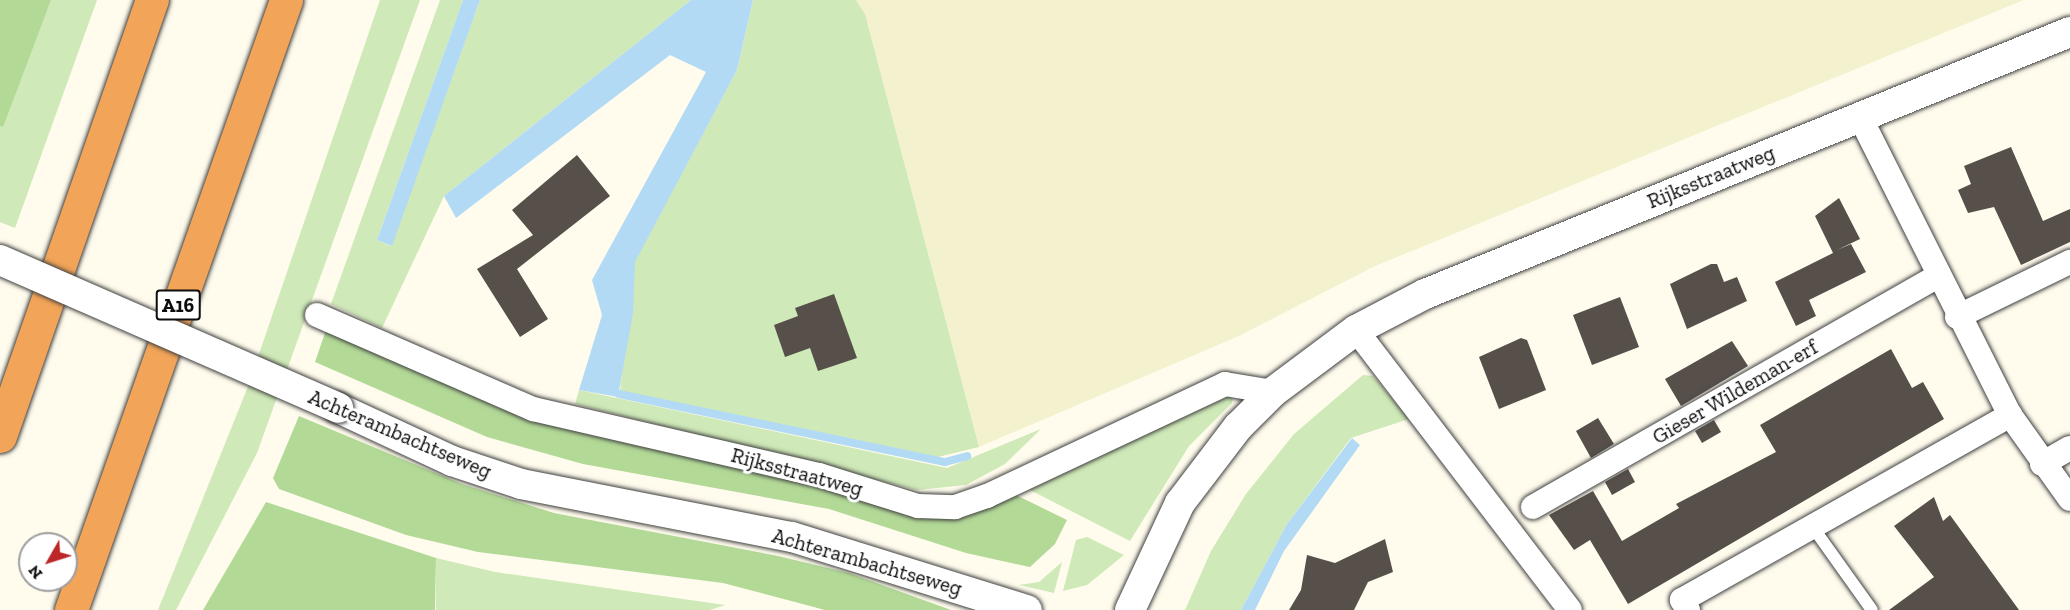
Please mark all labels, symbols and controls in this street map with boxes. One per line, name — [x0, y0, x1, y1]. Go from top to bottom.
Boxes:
street label: Rijksstraatweg — [1644, 140, 1778, 214]
road number: A16 — [156, 288, 201, 322]
street label: Gieser Wildeman-erf — [1647, 334, 1823, 450]
street label: Achterambachtseweg — [305, 384, 495, 484]
street label: Rijksstraatweg — [728, 442, 866, 502]
street label: Achterambachtseweg — [769, 523, 965, 601]
north arrow — [18, 532, 78, 592]
text: N — [24, 562, 46, 583]

